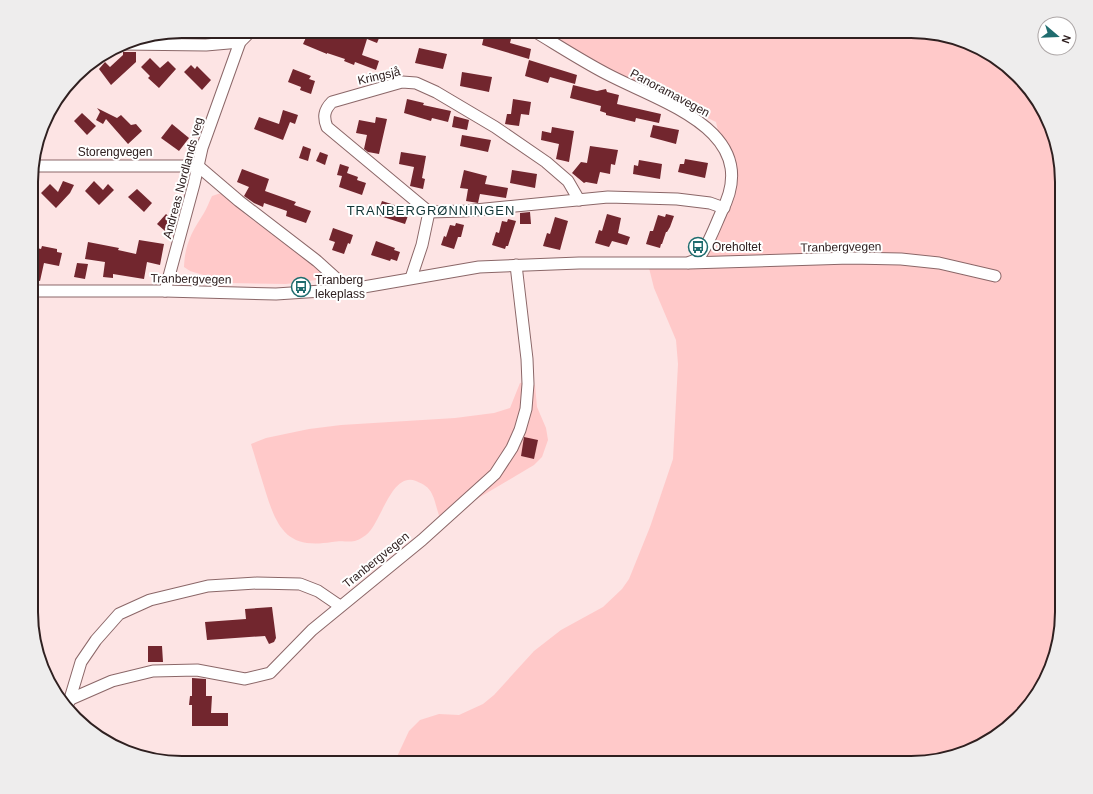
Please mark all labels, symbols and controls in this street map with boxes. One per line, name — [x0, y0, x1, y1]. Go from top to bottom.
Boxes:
north arrow — [1037, 16, 1077, 56]
text: N — [1059, 34, 1073, 45]
street label: Kringsjå — [356, 64, 402, 88]
street label: Panoramavegen — [628, 66, 712, 120]
street label: Andreas Nordlands veg — [160, 116, 206, 240]
street label: Storengvegen — [78, 145, 152, 159]
district label: TRANBERGRØNNINGEN — [347, 203, 515, 218]
bus stop icon: Oreholtet — [687, 236, 709, 258]
street label: Tranbergvegen — [800, 239, 882, 255]
place label: Oreholtet — [712, 240, 762, 254]
street label: Tranbergvegen — [150, 271, 232, 287]
place label: Tranberg lekeplass — [315, 273, 365, 301]
bus stop icon: Tranberg lekeplass — [290, 276, 312, 298]
street label: Tranbergvegen — [340, 529, 412, 591]

